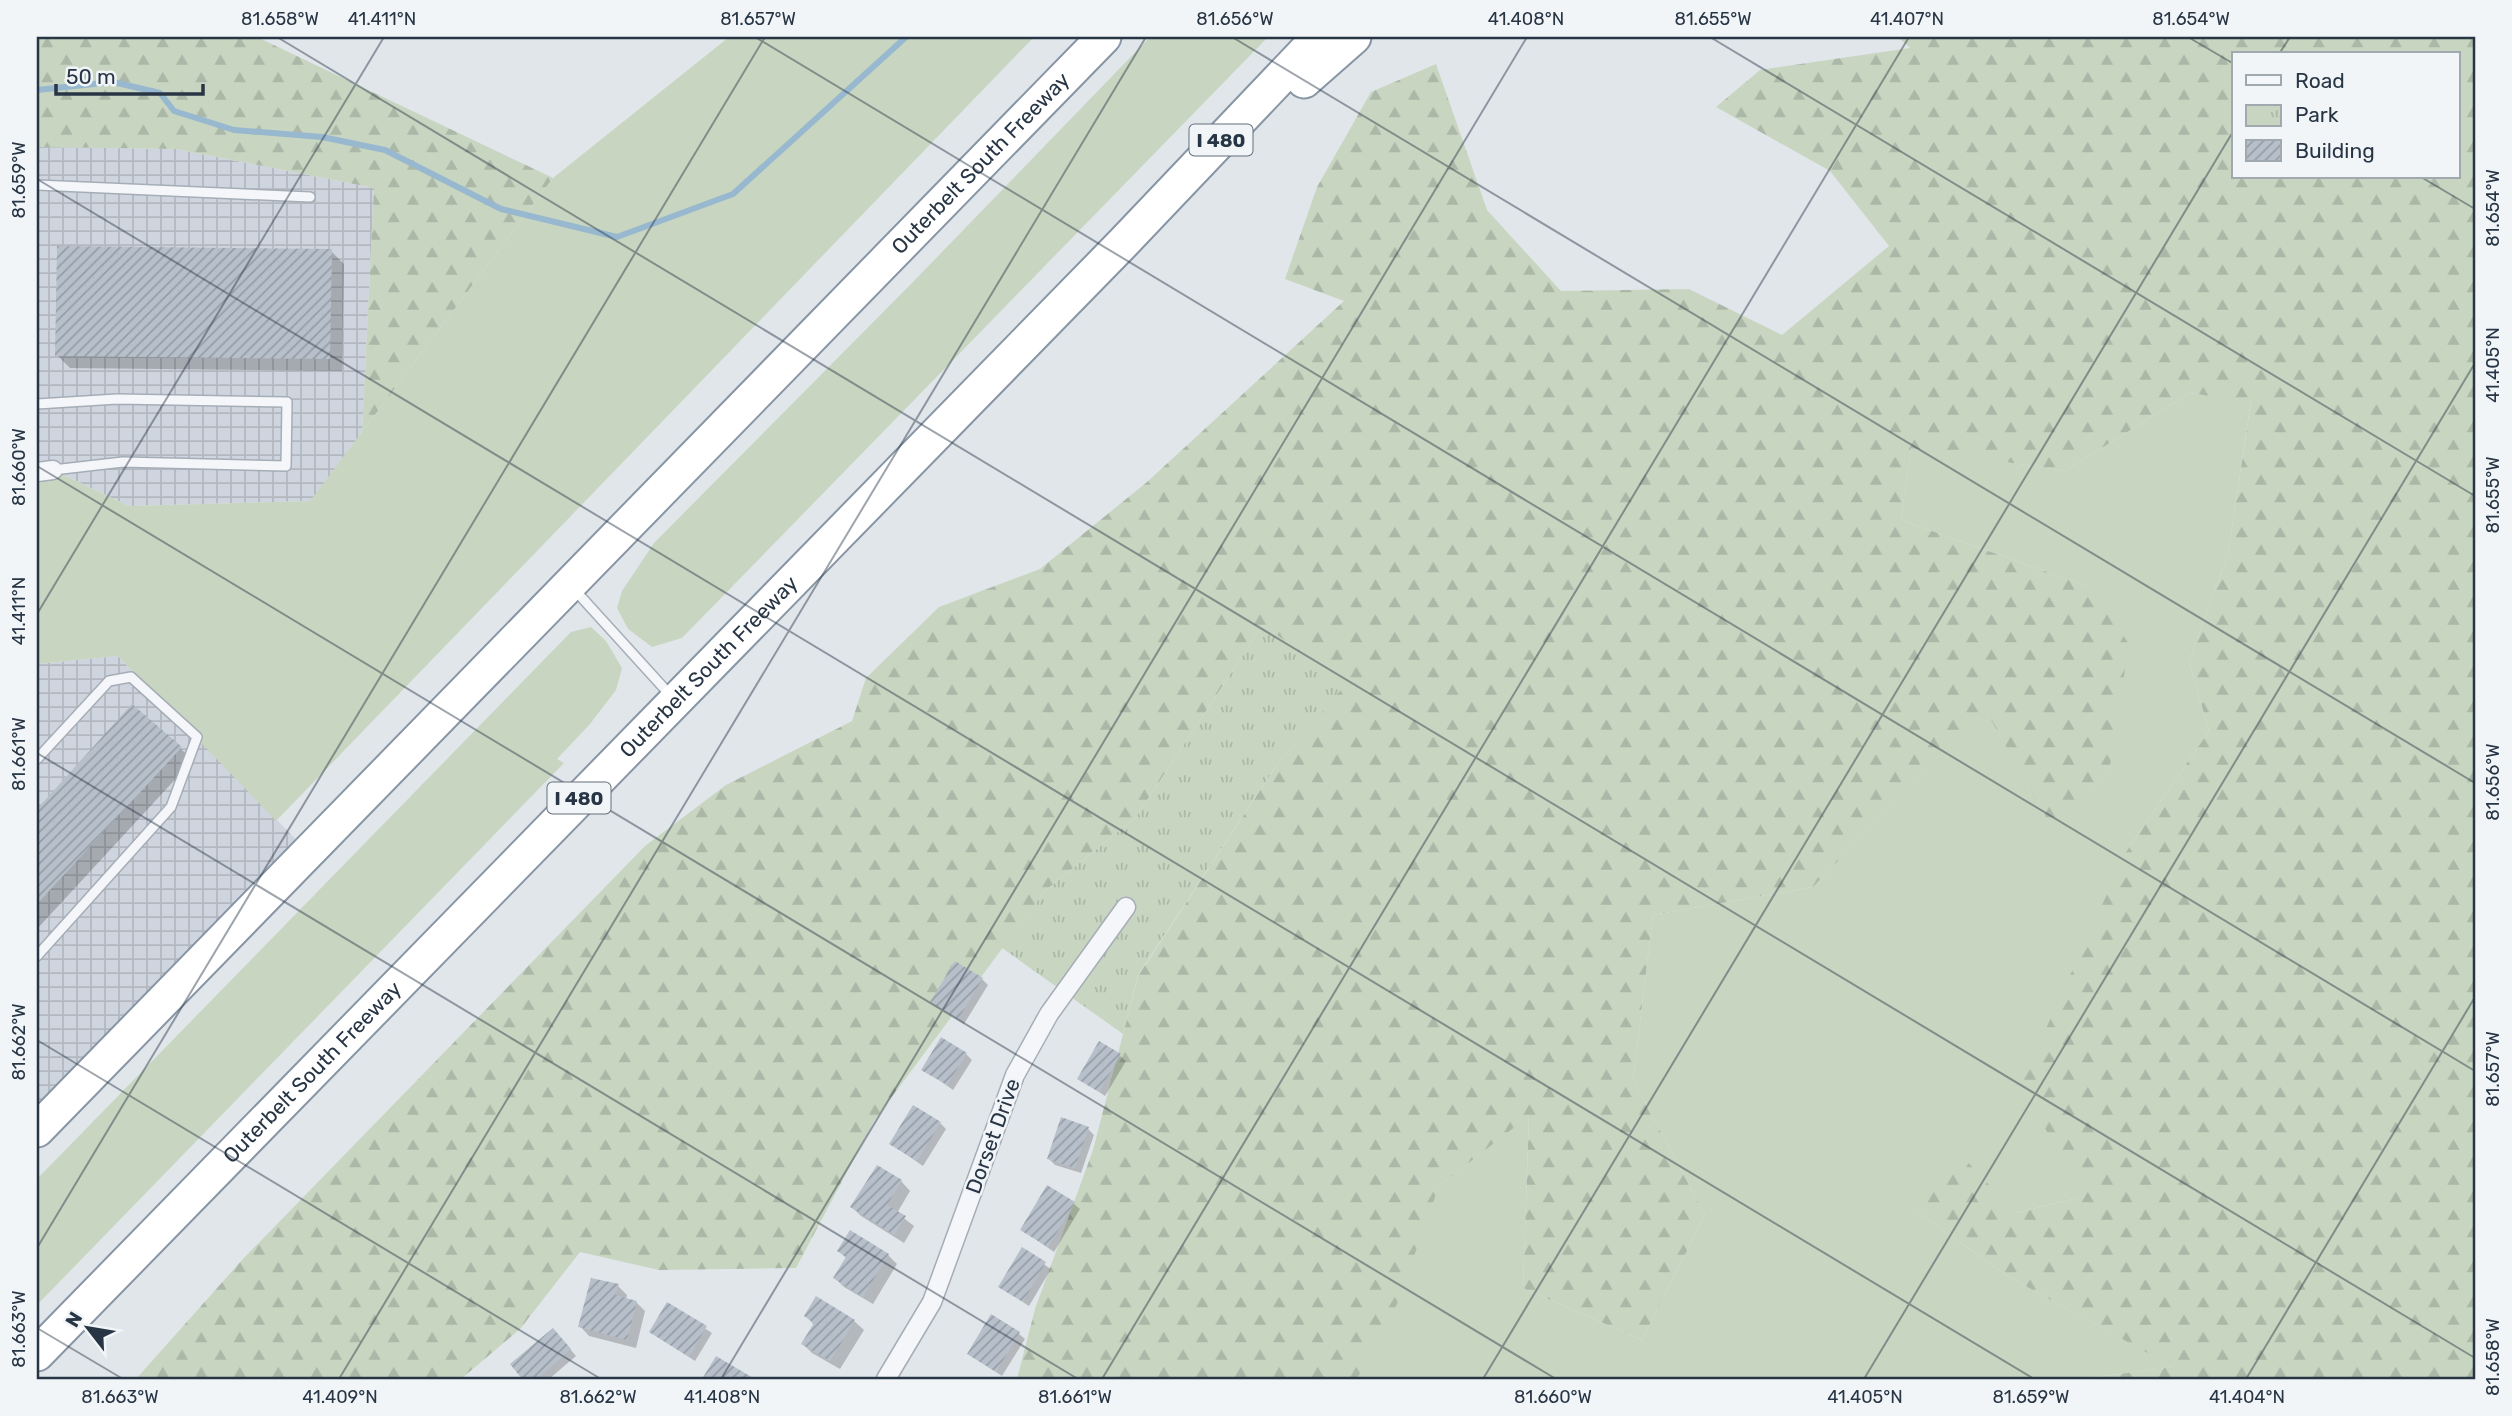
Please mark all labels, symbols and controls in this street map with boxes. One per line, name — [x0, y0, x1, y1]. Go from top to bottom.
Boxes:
text: 81.658°W — [241, 8, 319, 30]
text: 41.411°N — [348, 8, 416, 30]
text: 81.657°W — [720, 8, 796, 30]
text: 81.656°W — [1196, 8, 1274, 30]
text: 41.408°N — [1488, 8, 1564, 30]
text: 81.655°W — [1674, 8, 1752, 30]
text: 41.407°N — [1870, 8, 1944, 30]
text: 81.654°W — [2152, 8, 2230, 30]
scale bar — [56, 52, 203, 96]
legend — [2232, 52, 2460, 178]
text: 50 m — [66, 64, 116, 89]
street label: Outerbelt South Freeway — [886, 67, 1075, 259]
text: Road — [2295, 68, 2345, 93]
text: Park — [2295, 102, 2339, 127]
road number: I 480 — [1190, 124, 1252, 156]
text: Building — [2295, 138, 2375, 163]
text: 81.659°W — [8, 141, 30, 219]
text: 81.654°W — [2482, 169, 2504, 247]
text: 41.405°N — [2482, 327, 2504, 403]
text: 81.660°W — [8, 428, 30, 506]
text: 81.655°W — [2482, 456, 2504, 534]
street label: Outerbelt South Freeway — [614, 570, 803, 762]
text: 41.411°N — [8, 577, 30, 645]
text: 81.661°W — [8, 717, 30, 791]
text: 81.656°W — [2482, 743, 2504, 821]
road number: I 480 — [548, 782, 610, 814]
street label: Outerbelt South Freeway — [218, 976, 407, 1168]
text: 81.662°W — [8, 1003, 30, 1081]
text: 81.657°W — [2482, 1031, 2504, 1107]
street label: Dorset Drive — [960, 1075, 1025, 1197]
text: 81.663°W — [8, 1290, 30, 1368]
north arrow — [52, 1294, 122, 1364]
text: N — [60, 1308, 87, 1331]
text: 81.658°W — [2482, 1318, 2504, 1396]
text: 81.663°W — [81, 1386, 159, 1408]
text: 41.409°N — [302, 1386, 378, 1408]
text: 81.662°W — [559, 1386, 637, 1408]
text: 41.408°N — [684, 1386, 760, 1408]
text: 81.661°W — [1038, 1386, 1112, 1408]
text: 81.660°W — [1514, 1386, 1592, 1408]
text: 41.405°N — [1827, 1386, 1903, 1408]
text: 81.659°W — [1992, 1386, 2070, 1408]
text: 41.404°N — [2209, 1386, 2285, 1408]

